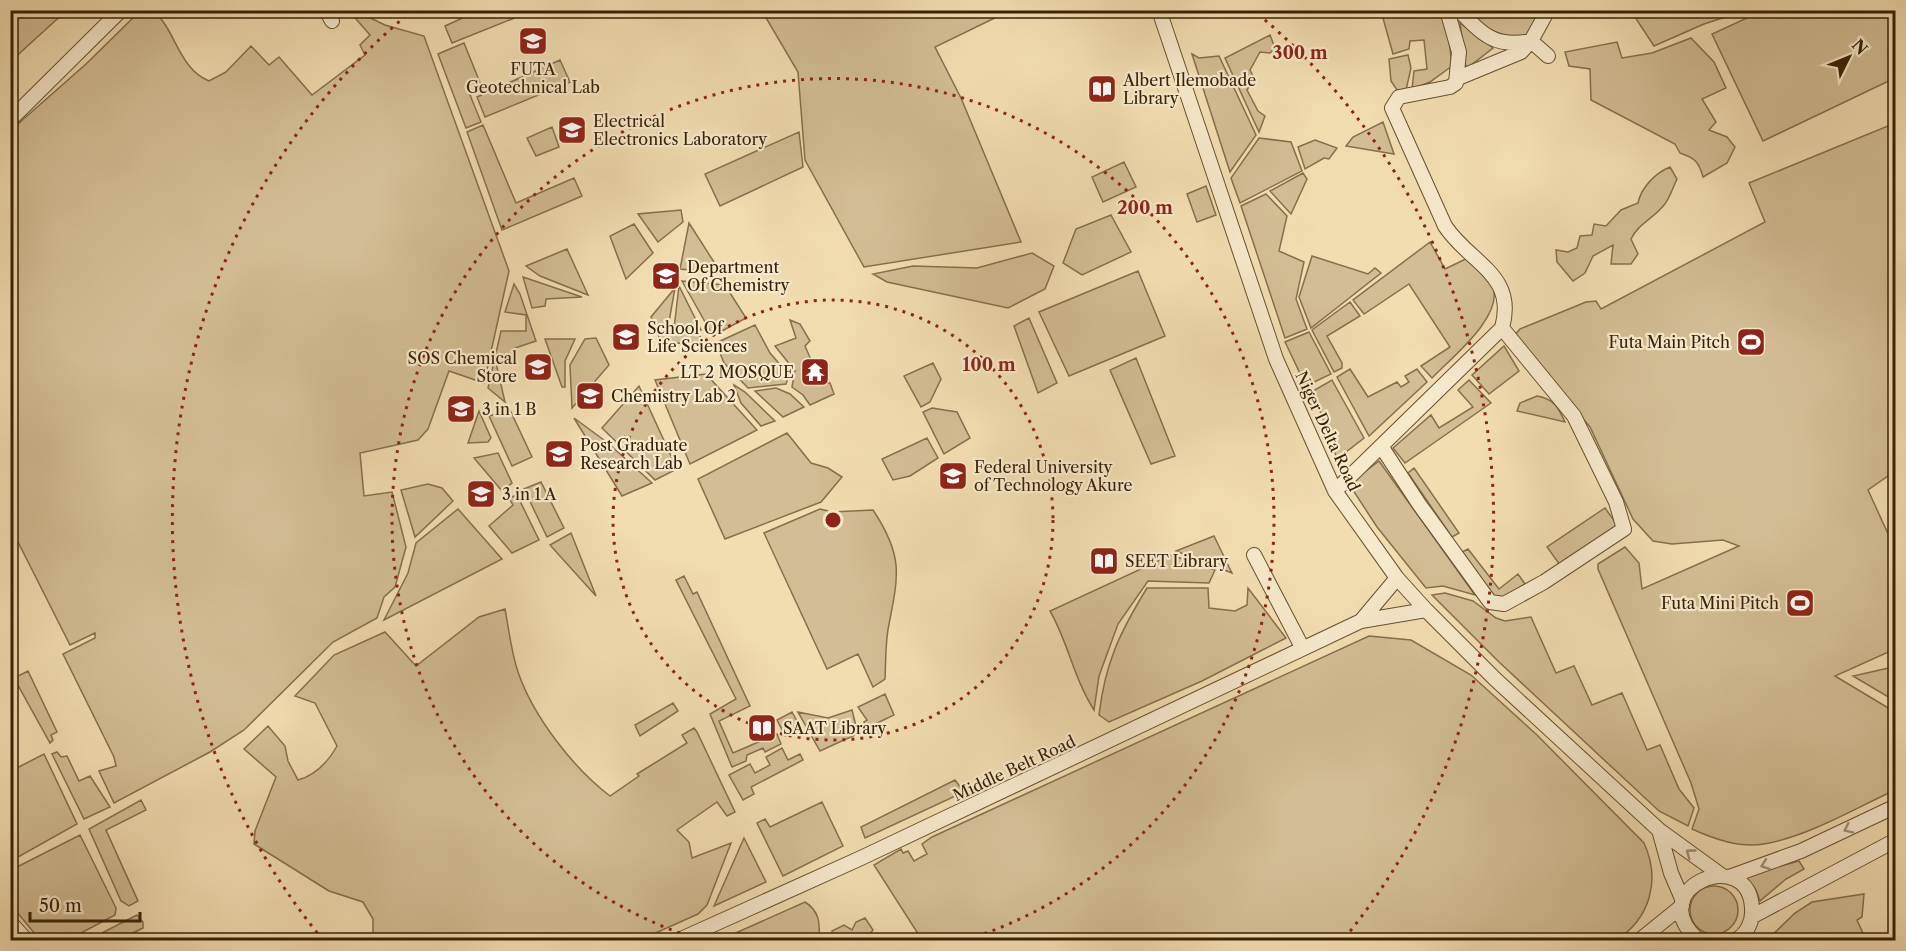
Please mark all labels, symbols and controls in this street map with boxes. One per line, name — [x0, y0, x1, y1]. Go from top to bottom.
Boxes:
school or university icon: FUTA Geotechnical Lab — [517, 25, 549, 57]
north arrow — [1819, 27, 1879, 87]
text: N — [1848, 35, 1872, 59]
text: 300 m — [1272, 42, 1328, 64]
place label: FUTA Geotechnical Lab — [466, 59, 600, 97]
place label: Albert Ilemobade Library — [1122, 70, 1256, 108]
library icon: Albert Ilemobade Library — [1086, 73, 1118, 105]
place label: Electrical Electronics Laboratory — [593, 111, 768, 149]
school or university icon: Electrical Electronics Laboratory — [556, 114, 588, 146]
text: 200 m — [1117, 197, 1173, 219]
place label: Department Of Chemistry — [687, 257, 791, 295]
school or university icon: Department Of Chemistry — [650, 260, 682, 292]
place label: School Of Life Sciences — [647, 318, 747, 356]
school or university icon: School Of Life Sciences — [610, 321, 642, 353]
sports icon: Futa Main Pitch — [1735, 326, 1767, 358]
place label: Futa Main Pitch — [1608, 332, 1730, 352]
place label: SOS Chemical Store — [408, 348, 517, 386]
school or university icon: SOS Chemical Store — [522, 351, 554, 383]
text: 100 m — [962, 354, 1016, 376]
temple icon: LT 2 MOSQUE — [799, 356, 831, 388]
place label: LT 2 MOSQUE — [680, 362, 794, 382]
street label: Niger Delta Road — [1291, 368, 1365, 495]
school or university icon: Chemistry Lab 2 — [574, 380, 606, 412]
place label: Chemistry Lab 2 — [611, 386, 736, 406]
school or university icon: 3 in 1 B — [445, 393, 477, 425]
place label: 3 in 1 B — [482, 399, 536, 419]
place label: Post Graduate Research Lab — [580, 435, 687, 473]
school or university icon: Post Graduate Research Lab — [543, 438, 575, 470]
place label: Federal University of Technology Akure — [974, 457, 1132, 495]
school or university icon: Federal University of Technology Akure — [937, 460, 969, 492]
school or university icon: 3 in 1 A — [465, 478, 497, 510]
place label: 3 in 1 A — [502, 484, 558, 504]
centre of rings — [823, 510, 843, 530]
library icon: SEET Library — [1088, 545, 1120, 577]
place label: SEET Library — [1125, 551, 1229, 571]
sports icon: Futa Mini Pitch — [1784, 587, 1816, 619]
place label: Futa Mini Pitch — [1661, 593, 1779, 613]
library icon: SAAT Library — [746, 712, 778, 744]
place label: SAAT Library — [783, 718, 887, 738]
street label: Middle Belt Road — [950, 731, 1079, 805]
one-way arrow — [1844, 821, 1855, 833]
one-way arrow — [1686, 849, 1697, 860]
one-way arrow — [1760, 857, 1771, 870]
scale bar — [30, 885, 140, 923]
text: 50 m — [39, 895, 82, 917]

